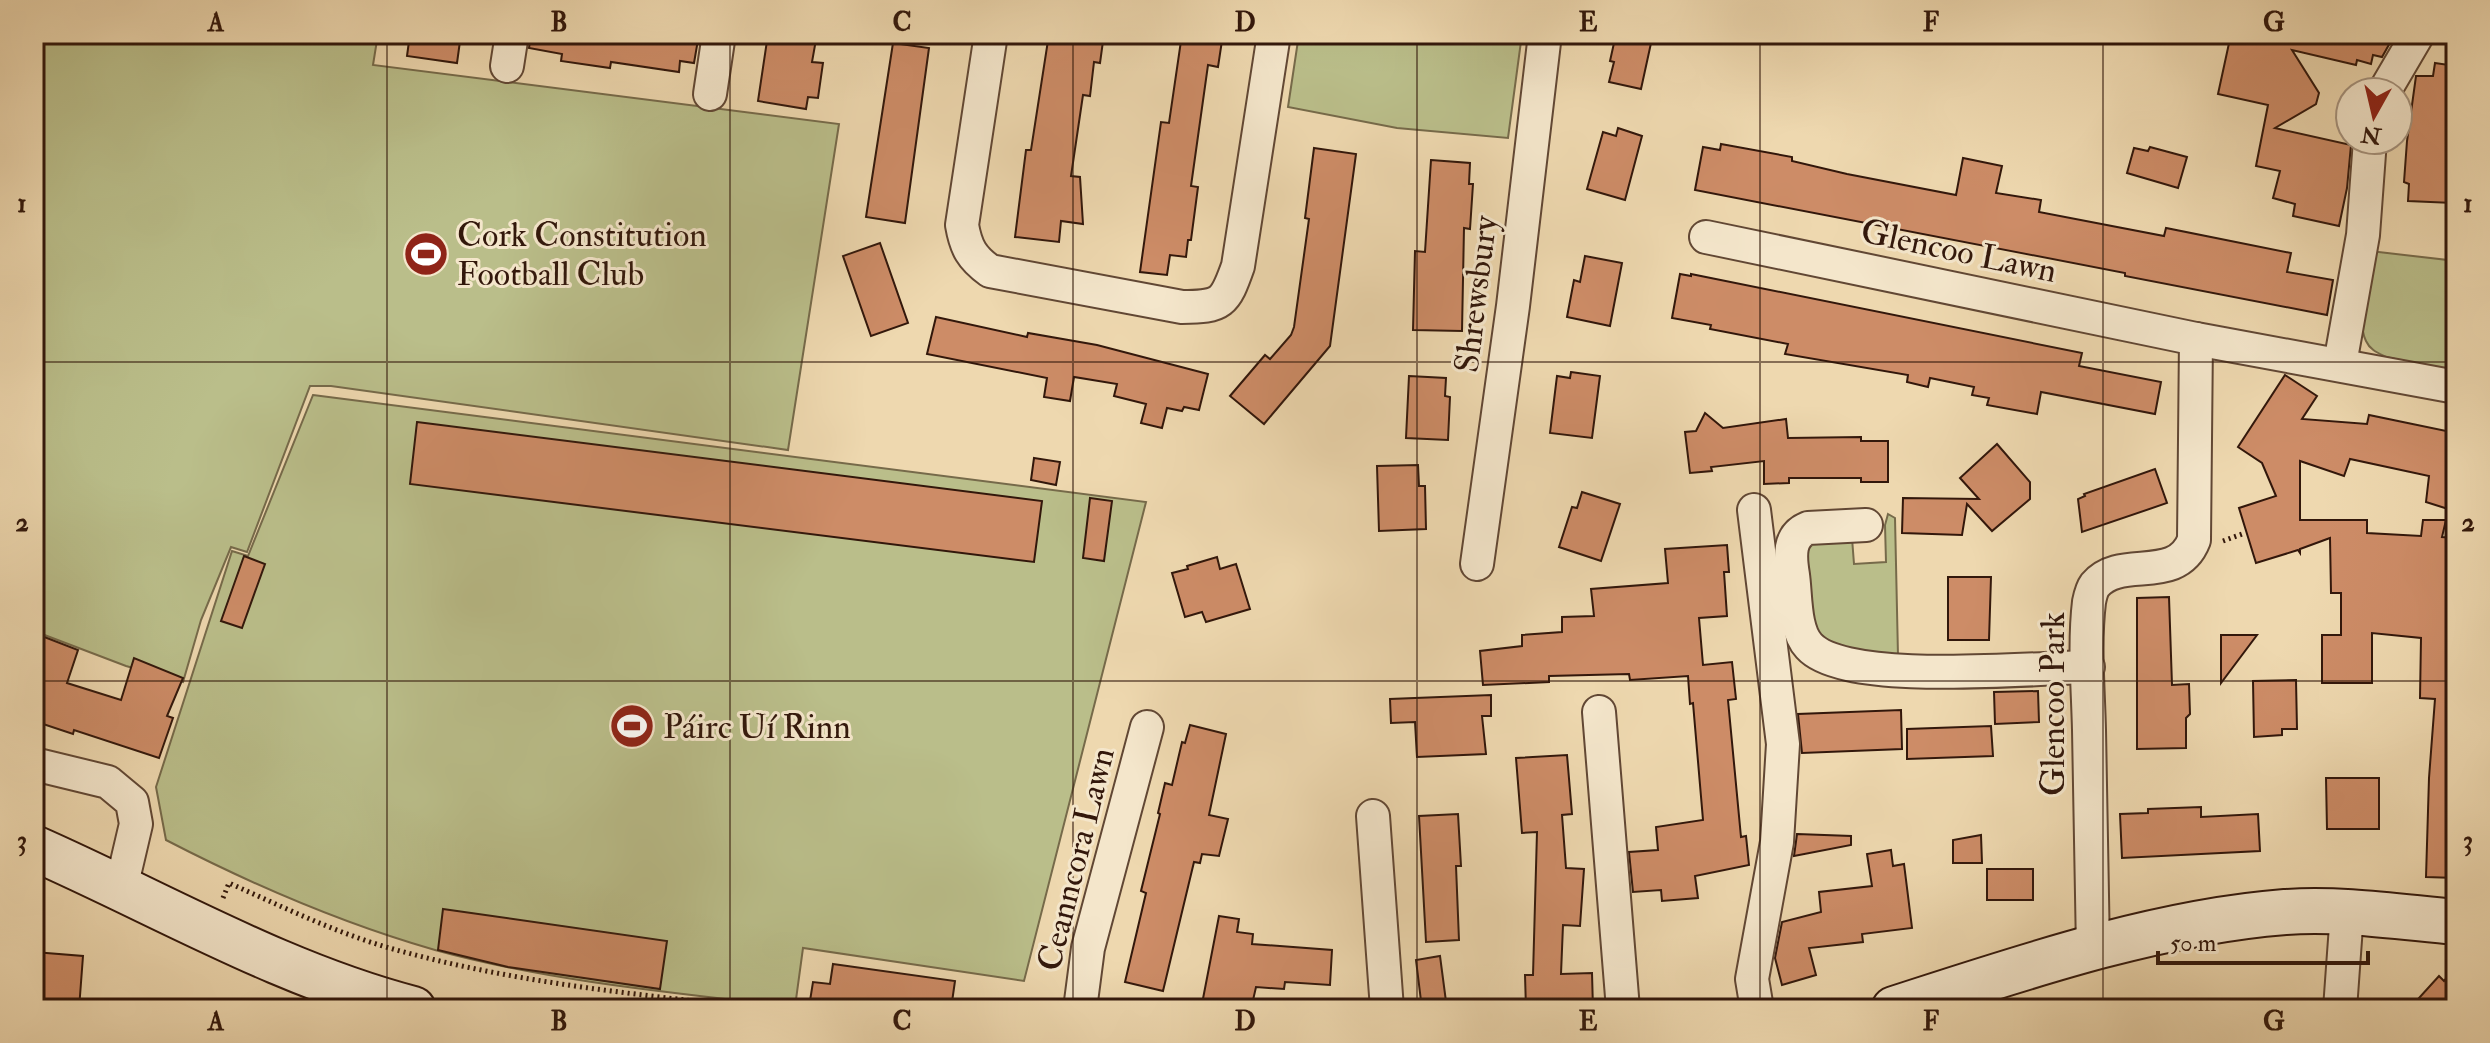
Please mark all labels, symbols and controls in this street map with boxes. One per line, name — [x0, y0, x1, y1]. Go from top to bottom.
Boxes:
text: A — [207, 7, 225, 39]
text: B — [550, 7, 568, 39]
text: C — [892, 7, 912, 39]
text: D — [1234, 7, 1256, 39]
text: E — [1579, 7, 1598, 39]
text: F — [1923, 7, 1940, 39]
text: G — [2263, 7, 2285, 39]
north arrow — [2334, 76, 2414, 156]
text: N — [2359, 120, 2384, 150]
text: 1 — [17, 188, 27, 220]
text: 1 — [2463, 188, 2473, 220]
street label: Glencoo Lawn — [1857, 210, 2061, 293]
street label: Shrewsbury — [1446, 212, 1508, 375]
place label: Cork Constitution Football Club — [457, 214, 707, 296]
sports icon: Cork Constitution Football Club — [402, 230, 450, 278]
text: 2 — [15, 507, 29, 539]
text: 2 — [2461, 507, 2475, 539]
street label: Glencoo Park — [2032, 612, 2075, 796]
sports icon: Páirc Uí Rinn — [608, 702, 656, 750]
place label: Páirc Uí Rinn — [663, 706, 851, 749]
street label: Ceanncora Lawn — [1028, 743, 1125, 975]
text: 3 — [17, 825, 27, 857]
text: 3 — [2463, 825, 2473, 857]
scale bar — [2158, 915, 2368, 965]
text: 50 m — [2170, 928, 2217, 959]
text: A — [207, 1006, 225, 1038]
text: B — [550, 1006, 568, 1038]
text: C — [892, 1006, 912, 1038]
text: D — [1234, 1006, 1256, 1038]
text: E — [1579, 1006, 1598, 1038]
text: F — [1923, 1006, 1940, 1038]
text: G — [2263, 1006, 2285, 1038]

